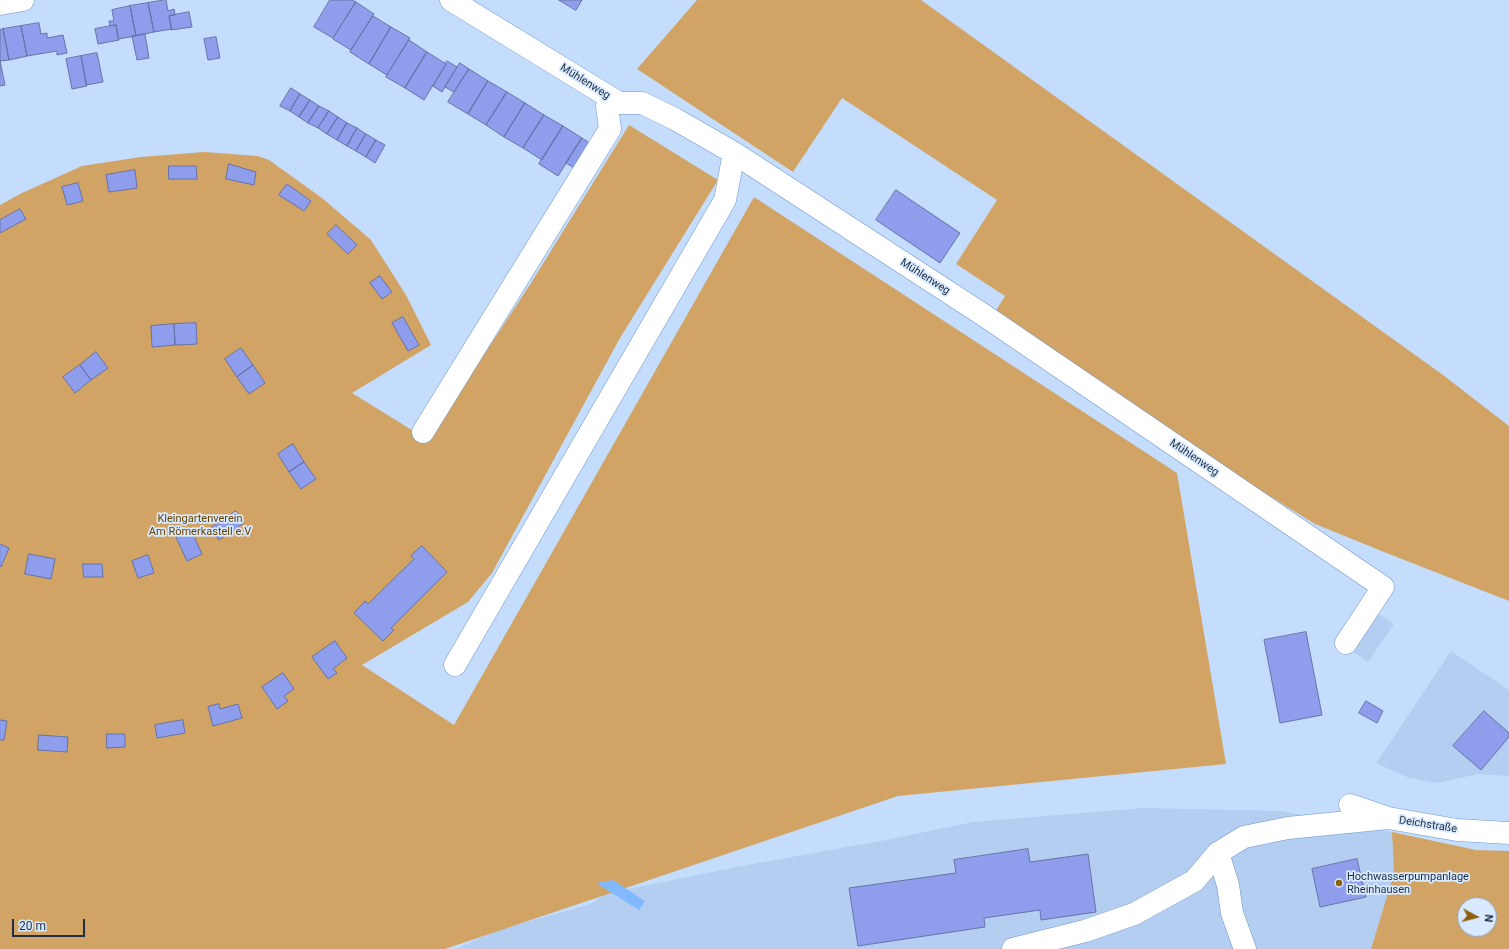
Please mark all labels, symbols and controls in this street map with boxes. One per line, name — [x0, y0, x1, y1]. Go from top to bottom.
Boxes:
street label: Mühlenweg — [558, 61, 612, 103]
street label: Mühlenweg — [898, 256, 952, 298]
street label: Mühlenweg — [1167, 437, 1221, 479]
park label: Kleingartenverein Am Römerkastell e.V — [149, 512, 251, 538]
street label: Deichstraße — [1398, 814, 1458, 836]
place label: Hochwasserpumpanlage Rheinhausen — [1347, 870, 1469, 896]
marker: Hochwasserpumpanlage Rheinhausen — [1334, 878, 1344, 888]
north arrow — [1457, 897, 1497, 937]
scale bar — [14, 911, 87, 937]
text: N — [1481, 914, 1495, 923]
text: 20 m — [19, 919, 46, 933]

